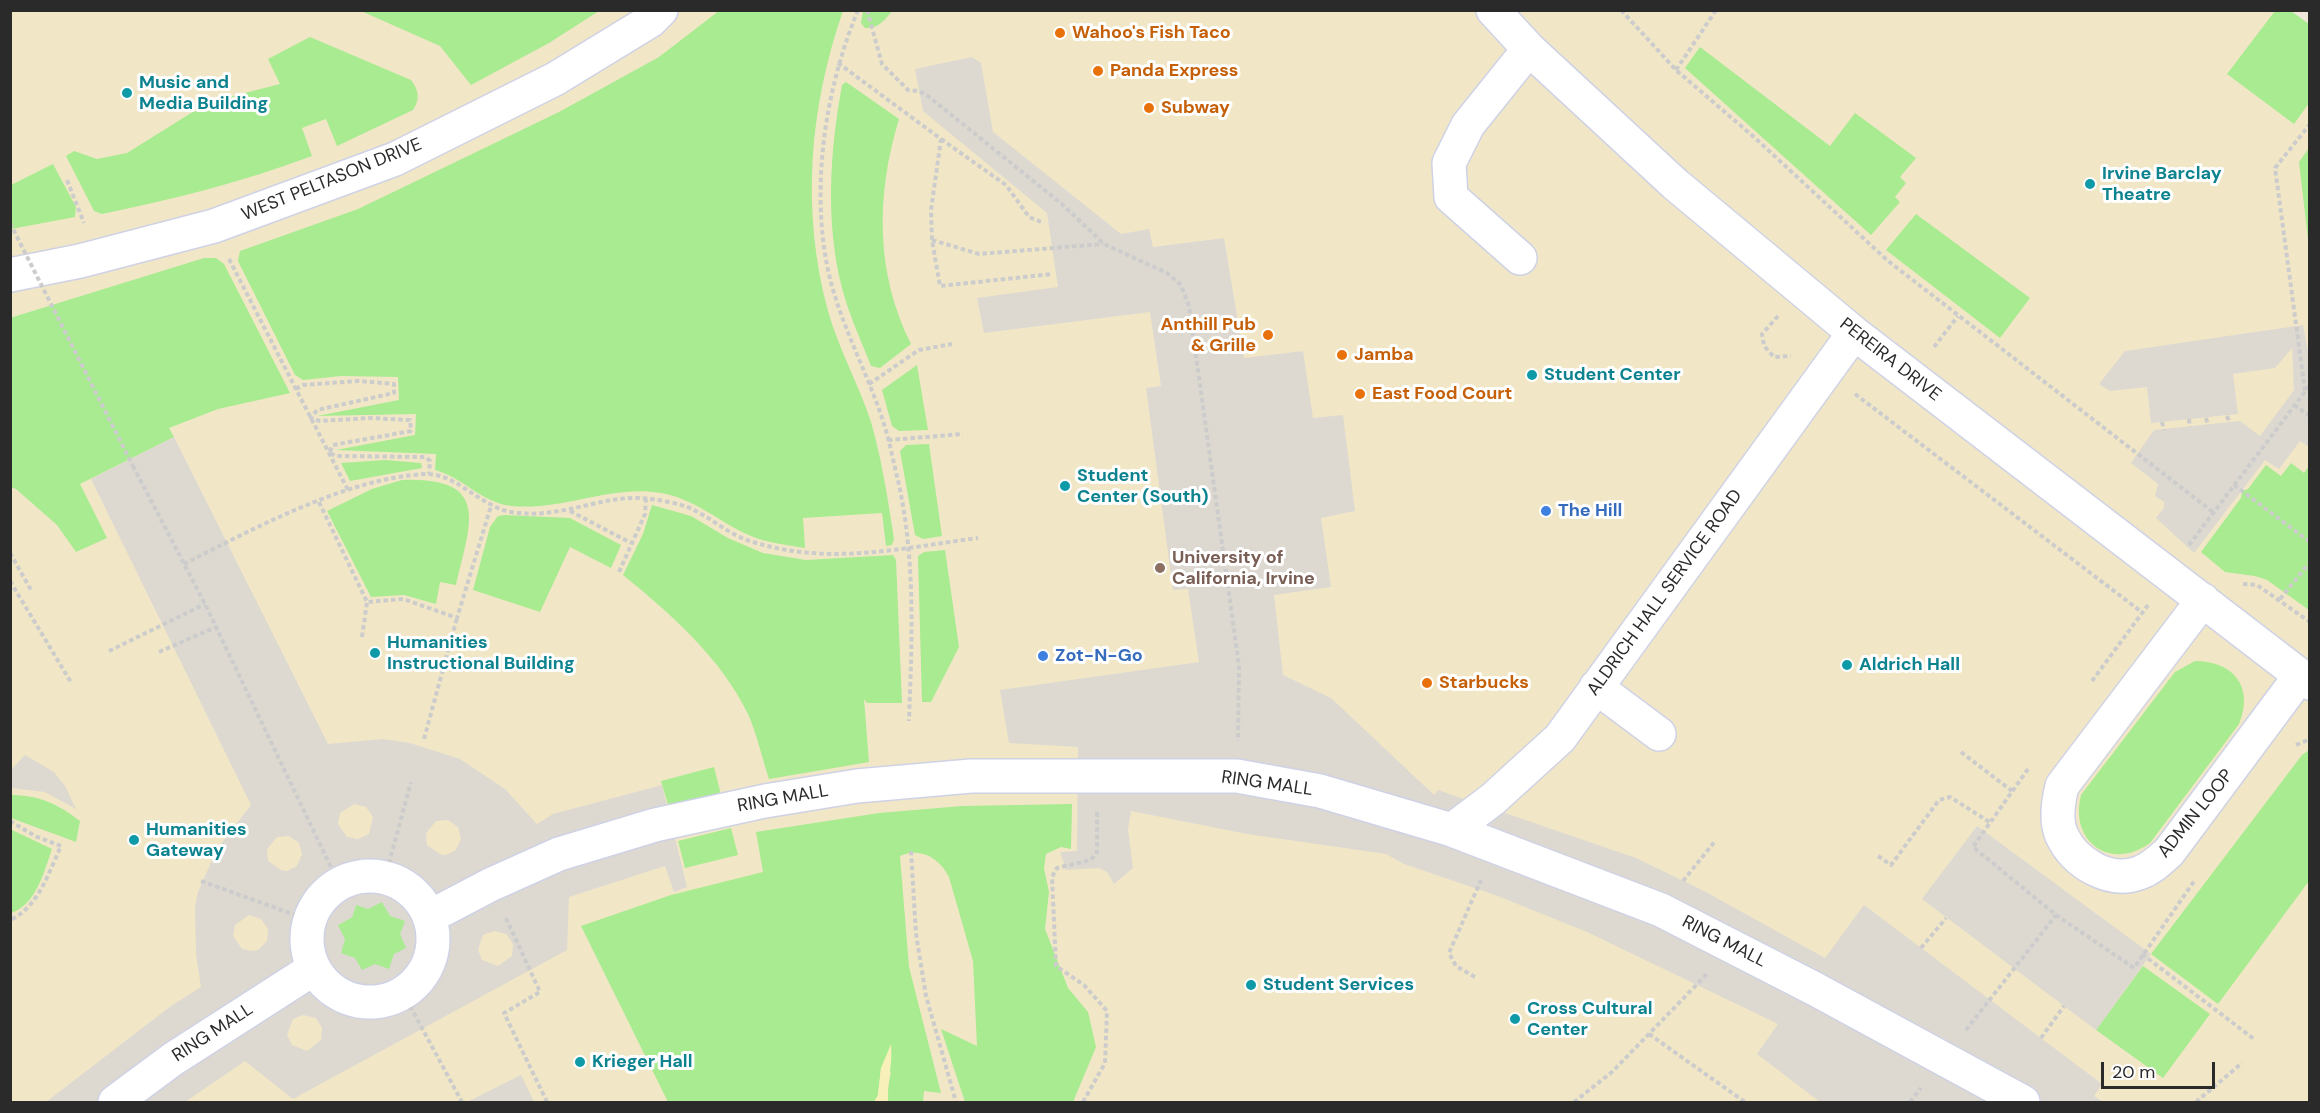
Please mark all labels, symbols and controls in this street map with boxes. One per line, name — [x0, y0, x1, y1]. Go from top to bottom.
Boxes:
place label: Wahoo's Fish Taco — [1072, 22, 1231, 44]
marker: Wahoo's Fish Taco — [1053, 26, 1067, 40]
place label: Panda Express — [1110, 60, 1238, 82]
marker: Panda Express — [1091, 64, 1105, 78]
place label: Music and Media Building — [139, 72, 268, 115]
marker: Music and Media Building — [120, 86, 134, 100]
place label: Subway — [1161, 97, 1230, 119]
marker: Subway — [1142, 101, 1156, 115]
street label: WEST PELTASON DRIVE — [239, 134, 425, 226]
place label: Irvine Barclay Theatre — [2102, 163, 2222, 206]
marker: Irvine Barclay Theatre — [2083, 177, 2097, 191]
place label: Anthill Pub & Grille — [1161, 314, 1256, 356]
street label: PEREIRA DRIVE — [1835, 314, 1945, 406]
marker: Anthill Pub & Grille — [1261, 328, 1275, 342]
place label: Jamba — [1354, 344, 1414, 366]
marker: Jamba — [1335, 348, 1349, 362]
place label: Student Center — [1544, 364, 1680, 386]
marker: Student Center — [1525, 368, 1539, 382]
place label: East Food Court — [1372, 383, 1512, 405]
marker: East Food Court — [1353, 387, 1367, 401]
place label: Student Center (South) — [1077, 465, 1209, 508]
marker: Student Center (South) — [1058, 479, 1072, 493]
street label: ALDRICH HALL SERVICE ROAD — [1583, 486, 1747, 700]
place label: The Hill — [1558, 500, 1622, 522]
marker: The Hill — [1539, 504, 1553, 518]
place label: University of California, Irvine — [1172, 547, 1315, 590]
marker: University of California, Irvine — [1153, 561, 1167, 575]
place label: Humanities Instructional Building — [387, 632, 575, 674]
place label: Zot-N-Go — [1055, 645, 1143, 667]
marker: Humanities Instructional Building — [368, 646, 382, 660]
marker: Zot-N-Go — [1036, 649, 1050, 663]
place label: Aldrich Hall — [1859, 654, 1960, 676]
marker: Aldrich Hall — [1840, 658, 1854, 672]
place label: Starbucks — [1439, 672, 1529, 694]
marker: Starbucks — [1420, 676, 1434, 690]
street label: ADMIN LOOP — [2154, 765, 2238, 863]
street label: RING MALL — [1220, 767, 1314, 801]
street label: RING MALL — [736, 780, 830, 818]
place label: Humanities Gateway — [146, 819, 247, 862]
marker: Humanities Gateway — [127, 833, 141, 847]
street label: RING MALL — [1678, 912, 1770, 972]
place label: Student Services — [1263, 974, 1414, 996]
marker: Student Services — [1244, 978, 1258, 992]
place label: Cross Cultural Center — [1527, 998, 1653, 1040]
street label: RING MALL — [169, 999, 257, 1067]
marker: Cross Cultural Center — [1508, 1012, 1522, 1026]
scale bar — [2104, 1050, 2218, 1088]
place label: Krieger Hall — [592, 1051, 692, 1073]
marker: Krieger Hall — [573, 1055, 587, 1069]
text: 20 m — [2112, 1060, 2155, 1084]

